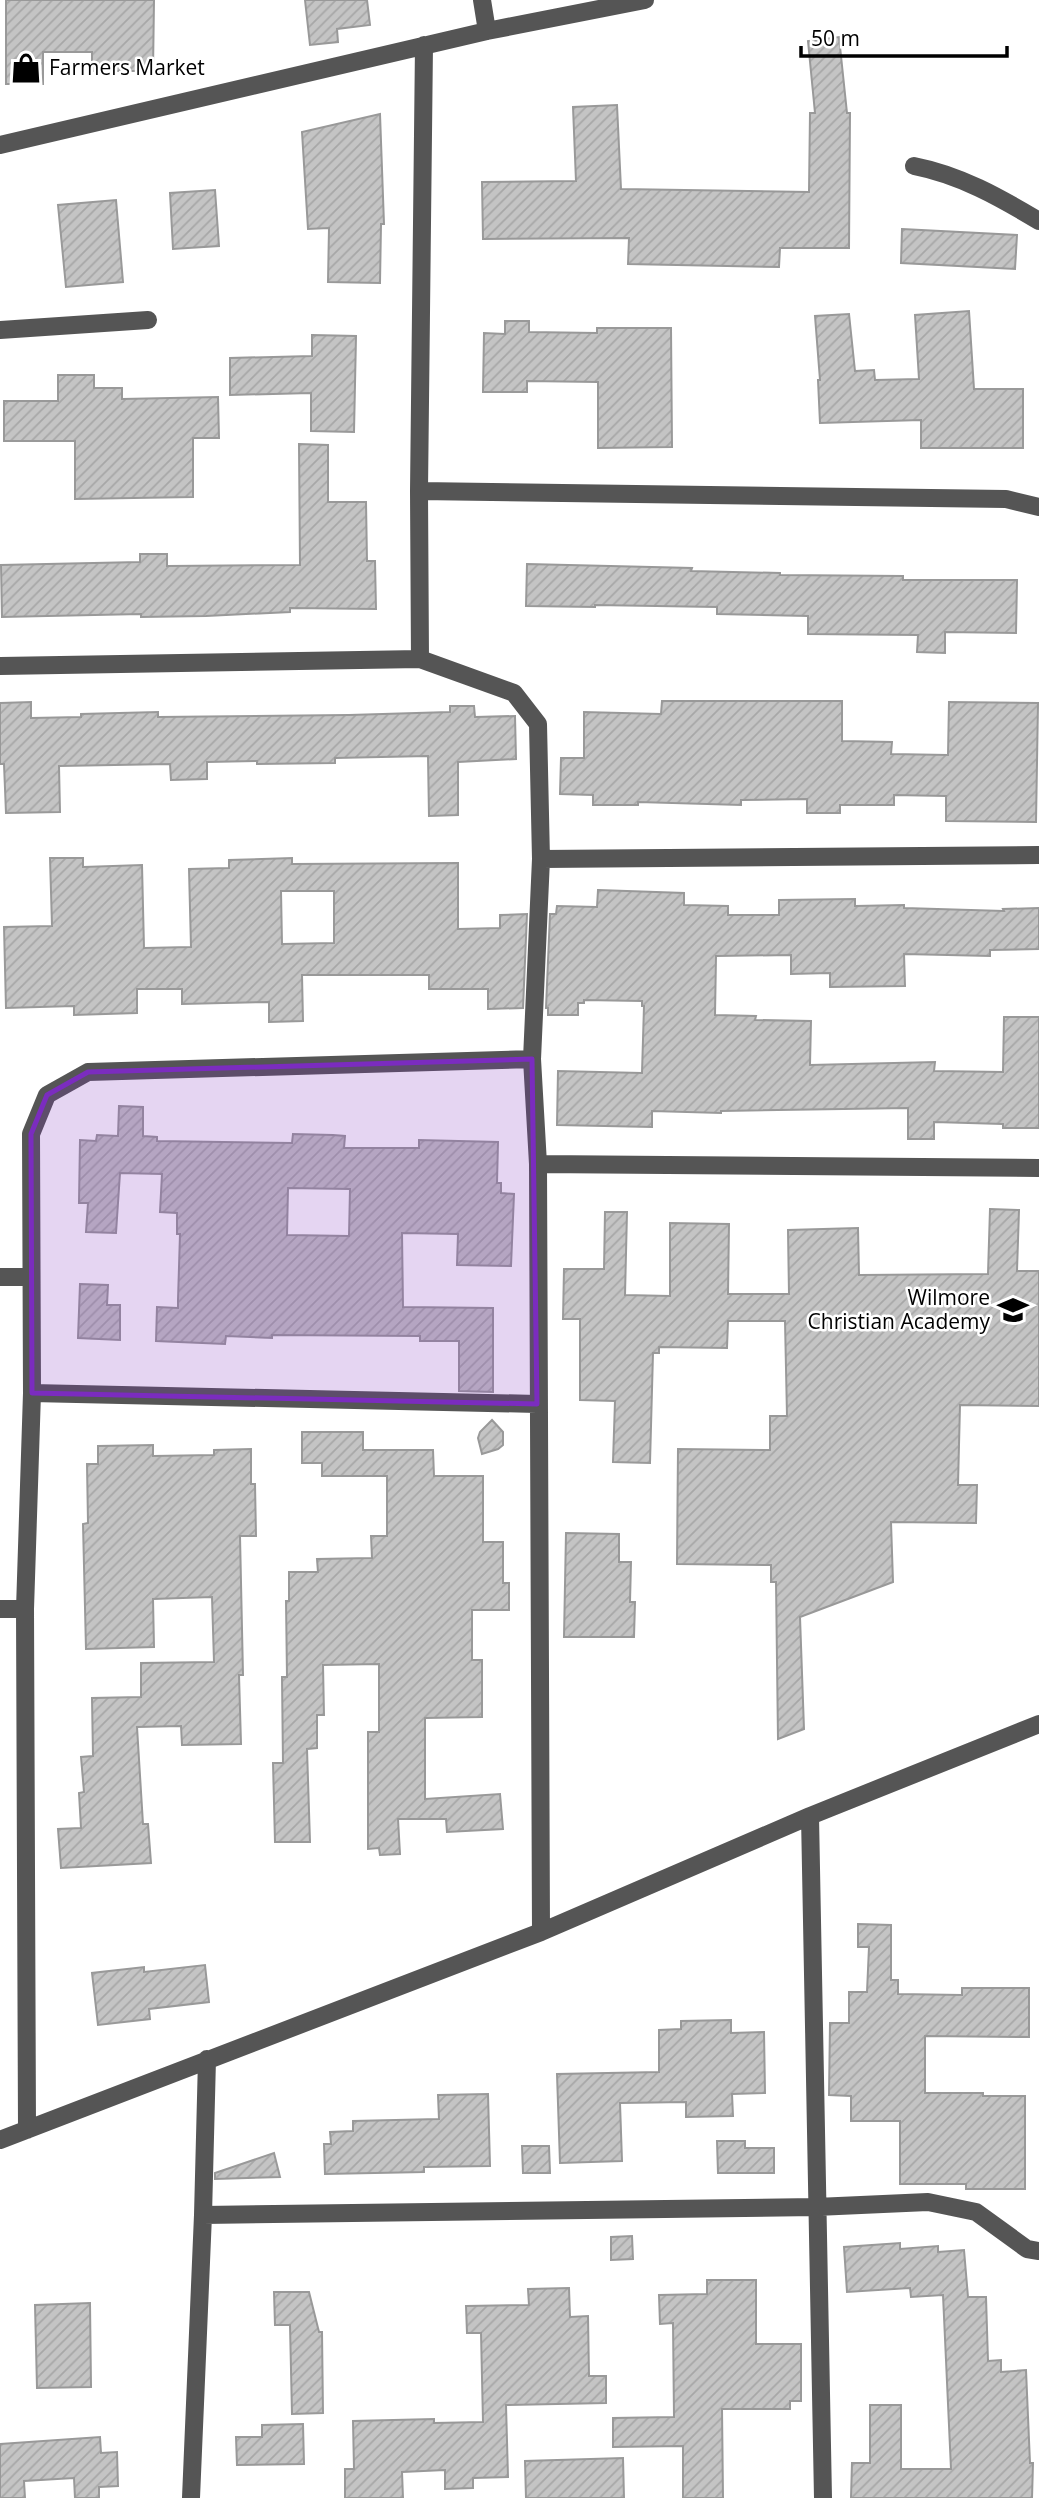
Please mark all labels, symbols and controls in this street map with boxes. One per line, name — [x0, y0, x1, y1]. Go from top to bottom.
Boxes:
scale bar — [801, 14, 1007, 58]
text: 50 m — [811, 24, 860, 52]
shop icon: Farmers Market — [9, 51, 43, 85]
place label: Farmers Market — [49, 53, 205, 81]
place label: Wilmore Christian Academy — [808, 1283, 990, 1335]
school or university icon: Wilmore Christian Academy — [996, 1293, 1030, 1327]

